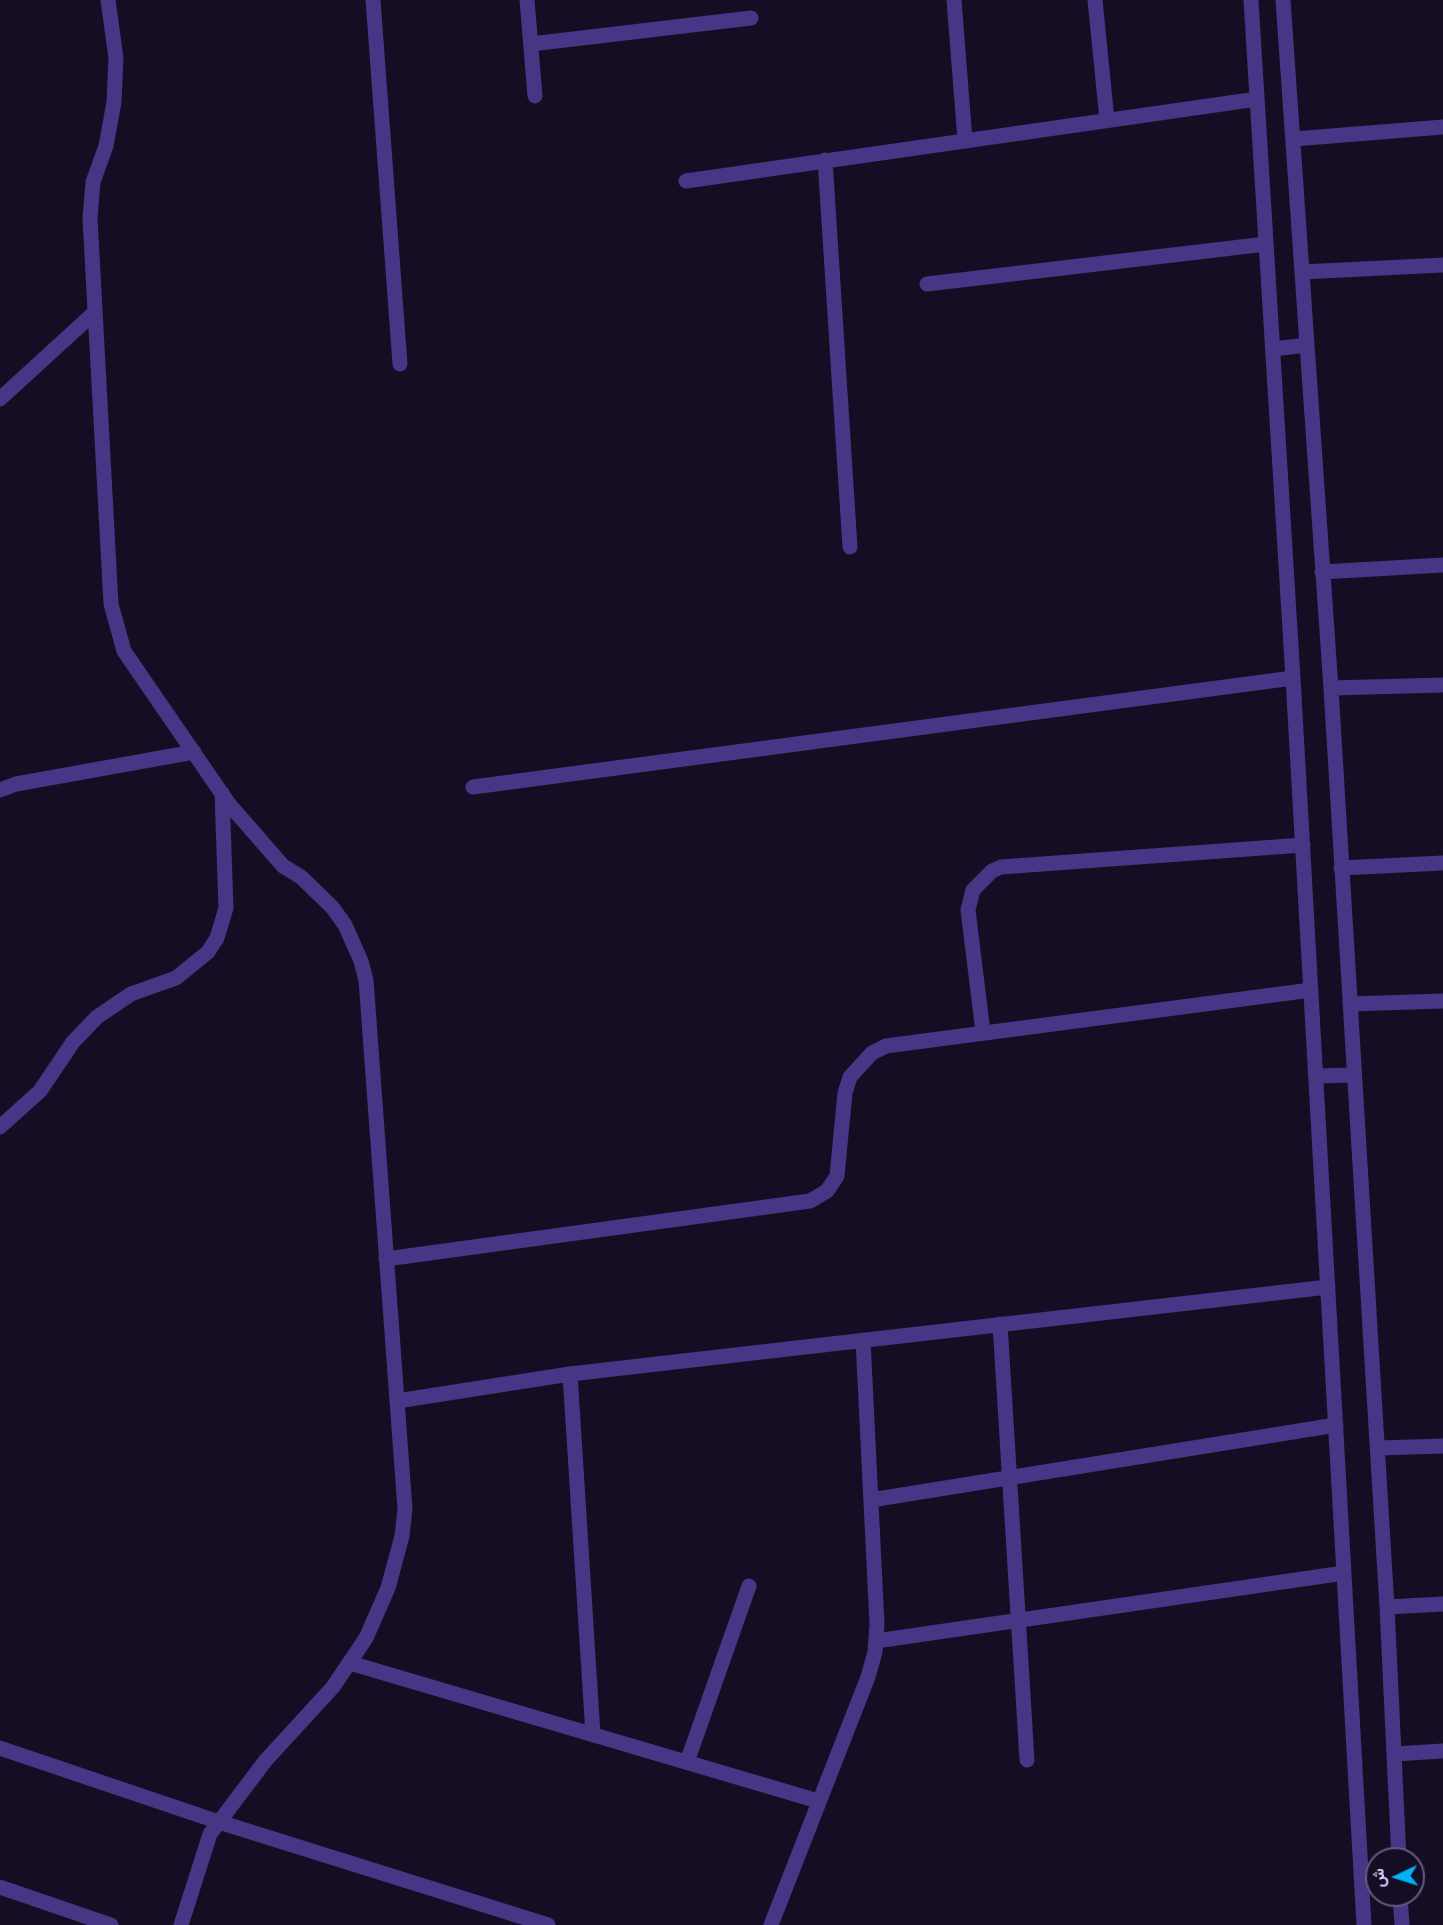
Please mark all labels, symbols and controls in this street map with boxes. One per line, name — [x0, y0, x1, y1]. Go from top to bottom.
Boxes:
north arrow — [1365, 1847, 1425, 1907]
text: ش — [1369, 1868, 1388, 1888]

